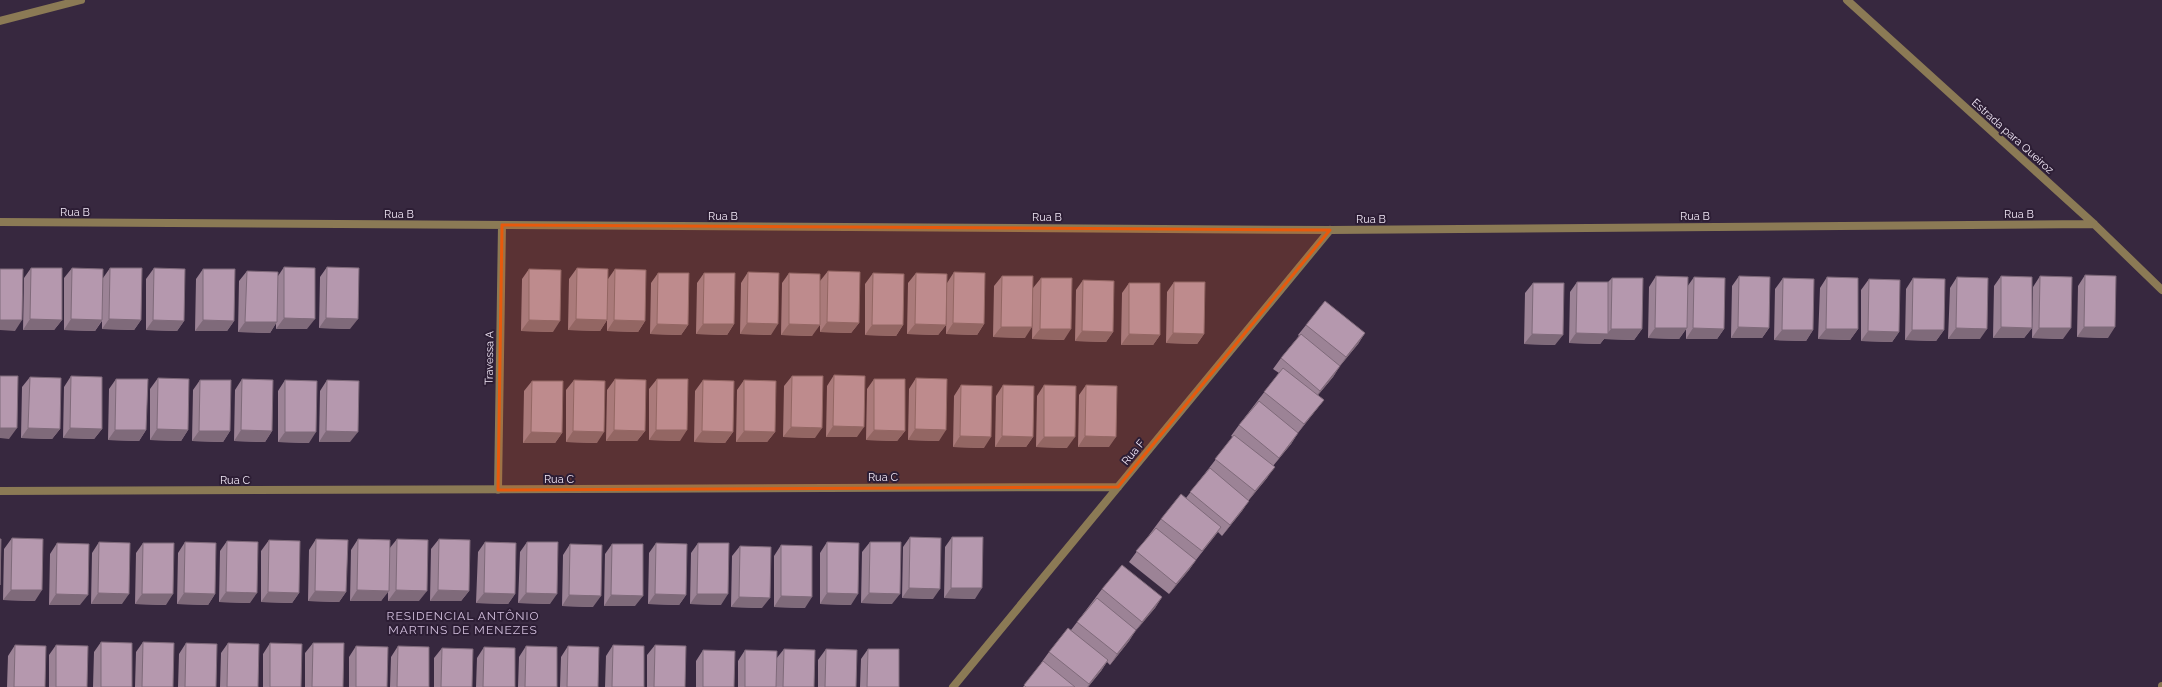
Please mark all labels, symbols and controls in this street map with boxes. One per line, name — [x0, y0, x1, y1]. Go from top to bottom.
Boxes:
street label: Estrada para Queiroz — [1969, 96, 2057, 177]
street label: Rua B — [60, 206, 90, 219]
street label: Rua B — [384, 208, 414, 221]
street label: Rua B — [2004, 208, 2034, 221]
street label: Rua B — [708, 210, 738, 223]
street label: Rua B — [1680, 210, 1710, 223]
street label: Rua B — [1032, 211, 1062, 224]
street label: Rua B — [1356, 213, 1386, 226]
street label: Travessa A — [483, 330, 496, 385]
street label: Rua F — [1119, 437, 1148, 468]
street label: Rua C — [868, 471, 898, 484]
street label: Rua C — [544, 473, 574, 486]
street label: Rua C — [220, 474, 250, 487]
district label: RESIDENCIAL ANTÔNIO MARTINS DE MENEZES — [387, 609, 539, 637]

